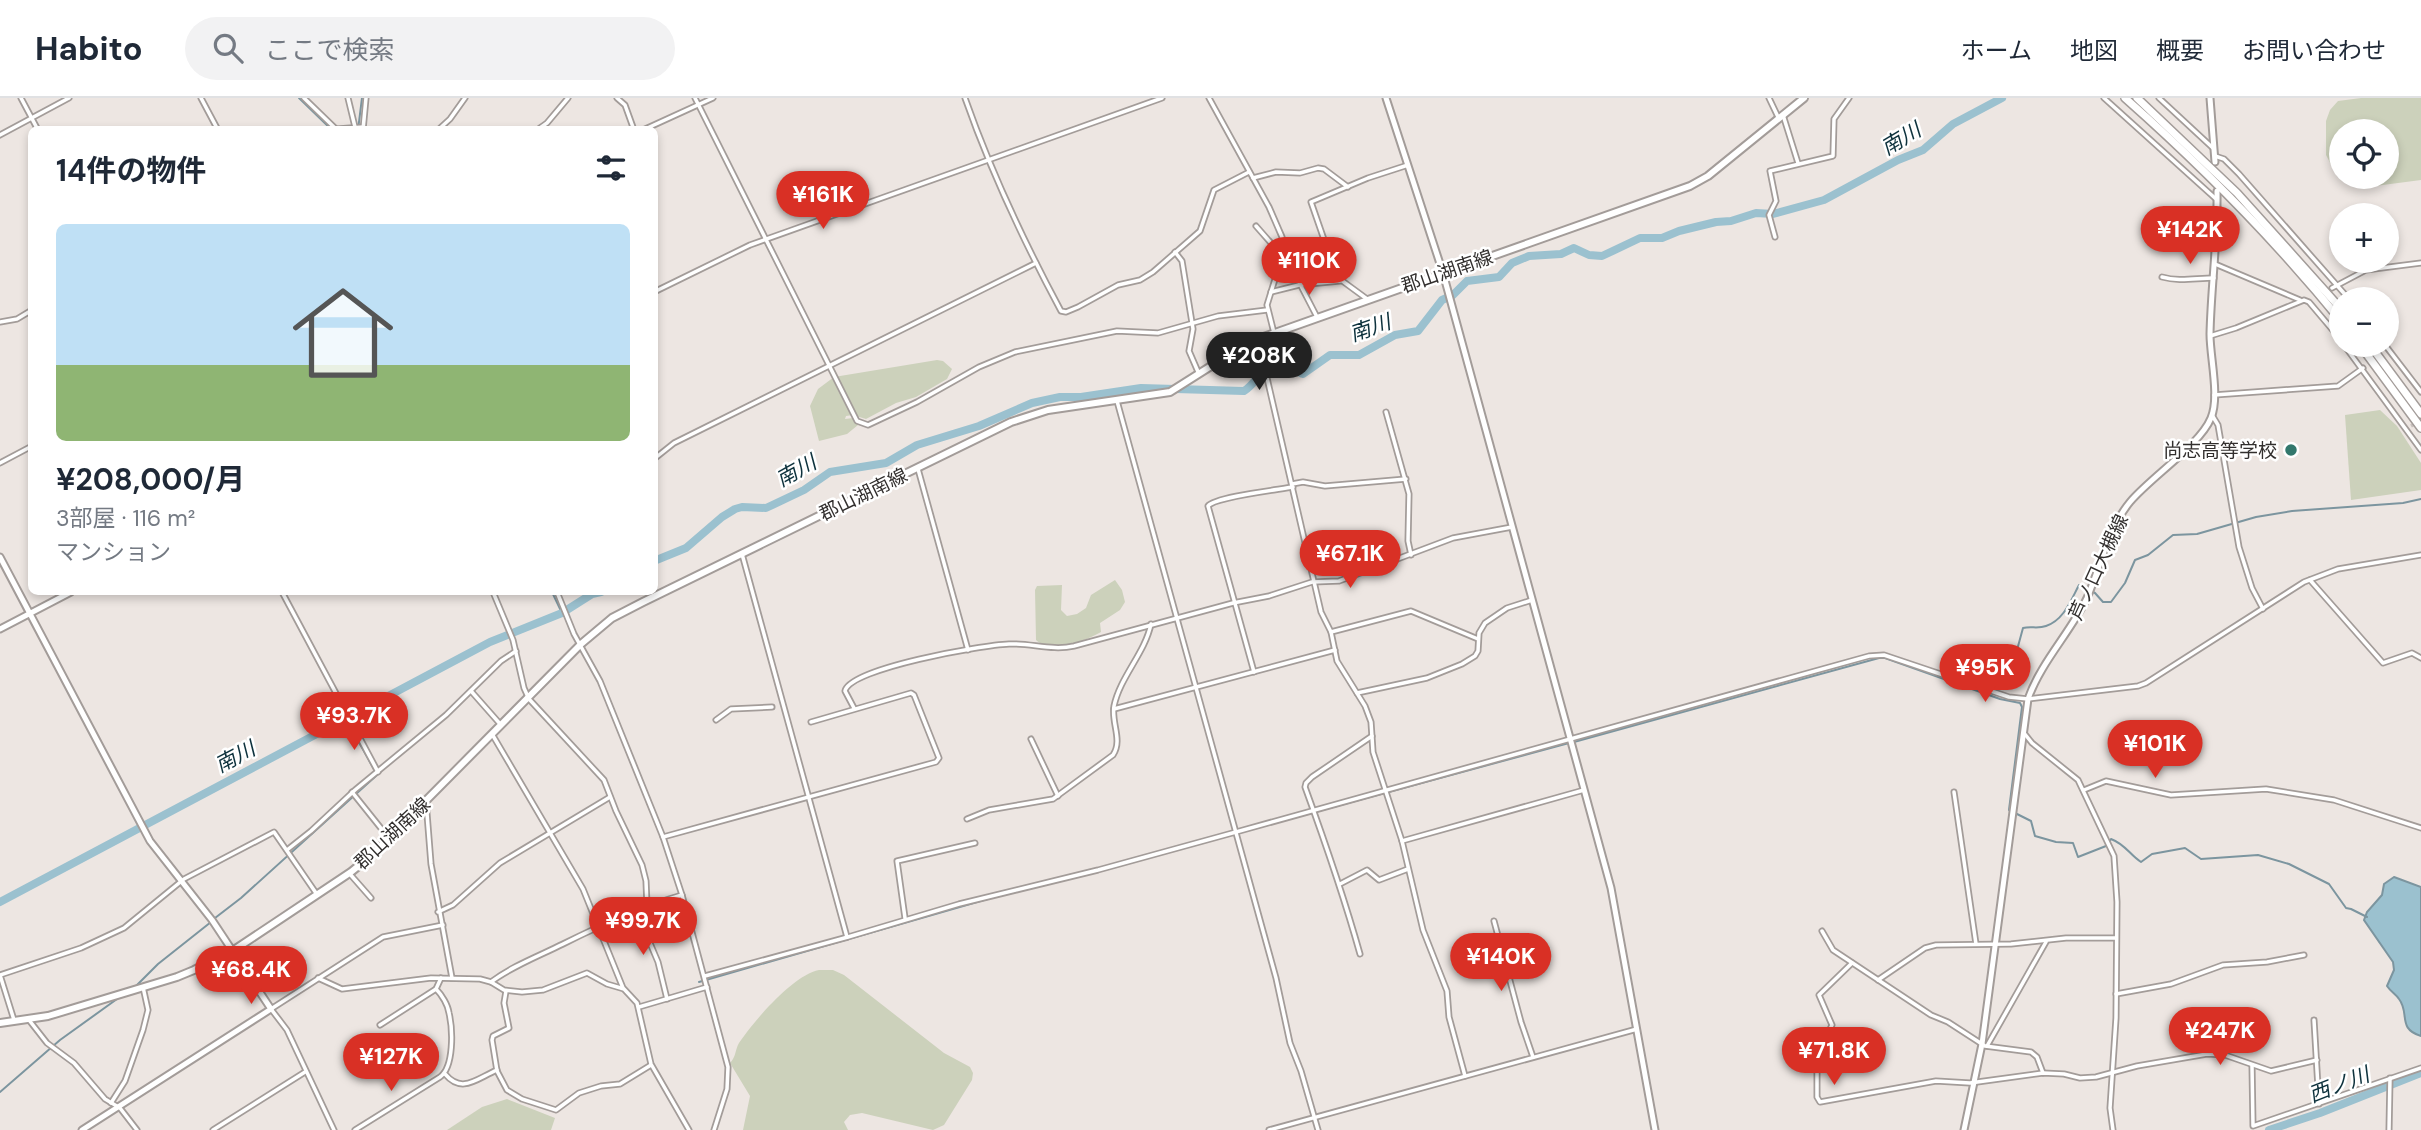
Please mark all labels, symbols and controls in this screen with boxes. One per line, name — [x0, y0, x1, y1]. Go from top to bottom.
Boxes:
search box — [185, 17, 675, 80]
text: Habito — [35, 27, 143, 70]
icon: search — [209, 29, 247, 67]
text: ここで検索 — [265, 33, 395, 67]
text: ホーム — [1961, 35, 2032, 66]
text: 地図 — [2070, 35, 2118, 66]
text: 概要 — [2156, 35, 2204, 66]
text: お問い合わせ — [2242, 35, 2386, 66]
water label: 南川 — [1876, 115, 1928, 162]
map controls — [2329, 119, 2399, 357]
button: locate — [2329, 119, 2399, 189]
icon: filters — [592, 149, 630, 187]
text: 14件の物件 — [56, 151, 206, 190]
pin: ¥161K — [774, 172, 872, 231]
text: ¥161K — [792, 179, 854, 209]
button: + — [2329, 203, 2399, 273]
pin: ¥142K — [2141, 206, 2239, 266]
text: ¥142K — [2157, 214, 2223, 244]
pin: ¥110K — [1260, 238, 1358, 297]
street label: 郡山湖南線 — [1398, 244, 1496, 299]
text: ¥110K — [1278, 245, 1340, 275]
icon: home — [280, 270, 406, 396]
button: − — [2329, 287, 2399, 357]
water label: 南川 — [1346, 307, 1396, 348]
pin: ¥208K — [1210, 332, 1308, 392]
text: ¥208K — [1222, 340, 1296, 370]
place label: 尚志高等学校 — [2163, 438, 2277, 463]
marker: 尚志高等学校 — [2283, 442, 2299, 458]
water label: 南川 — [771, 448, 823, 493]
text: ¥208,000/月 — [56, 460, 245, 499]
street label: 郡山湖南線 — [815, 462, 911, 527]
text: 3部屋 · 116 m² — [56, 503, 195, 533]
street label: 芦ノ口大槻線 — [2063, 510, 2134, 624]
pin: ¥67.1K — [1293, 531, 1407, 590]
text: マンション — [56, 537, 171, 567]
text: ¥67.1K — [1316, 538, 1384, 568]
pin: ¥95K — [1944, 644, 2026, 704]
text: ¥95K — [1956, 652, 2014, 682]
pin: ¥93.7K — [297, 692, 411, 752]
text: ¥93.7K — [316, 700, 392, 730]
pin: ¥101K — [2106, 720, 2204, 780]
text: ¥101K — [2124, 728, 2186, 758]
water label: 南川 — [210, 734, 262, 779]
street label: 郡山湖南線 — [349, 792, 436, 875]
pin: ¥99.7K — [586, 898, 700, 957]
text: ¥99.7K — [605, 905, 681, 935]
pin: ¥140K — [1452, 934, 1550, 993]
text: ¥140K — [1466, 941, 1536, 971]
pin: ¥68.4K — [194, 946, 308, 1006]
text: ¥68.4K — [211, 954, 291, 984]
pin: ¥247K — [2171, 1007, 2269, 1067]
text: ¥247K — [2185, 1015, 2255, 1045]
pin: ¥71.8K — [1777, 1028, 1891, 1087]
pin: ¥127K — [342, 1034, 440, 1093]
text: ¥71.8K — [1798, 1035, 1870, 1065]
text: ¥127K — [359, 1041, 423, 1071]
water label: 西ノ川 — [2305, 1060, 2375, 1109]

